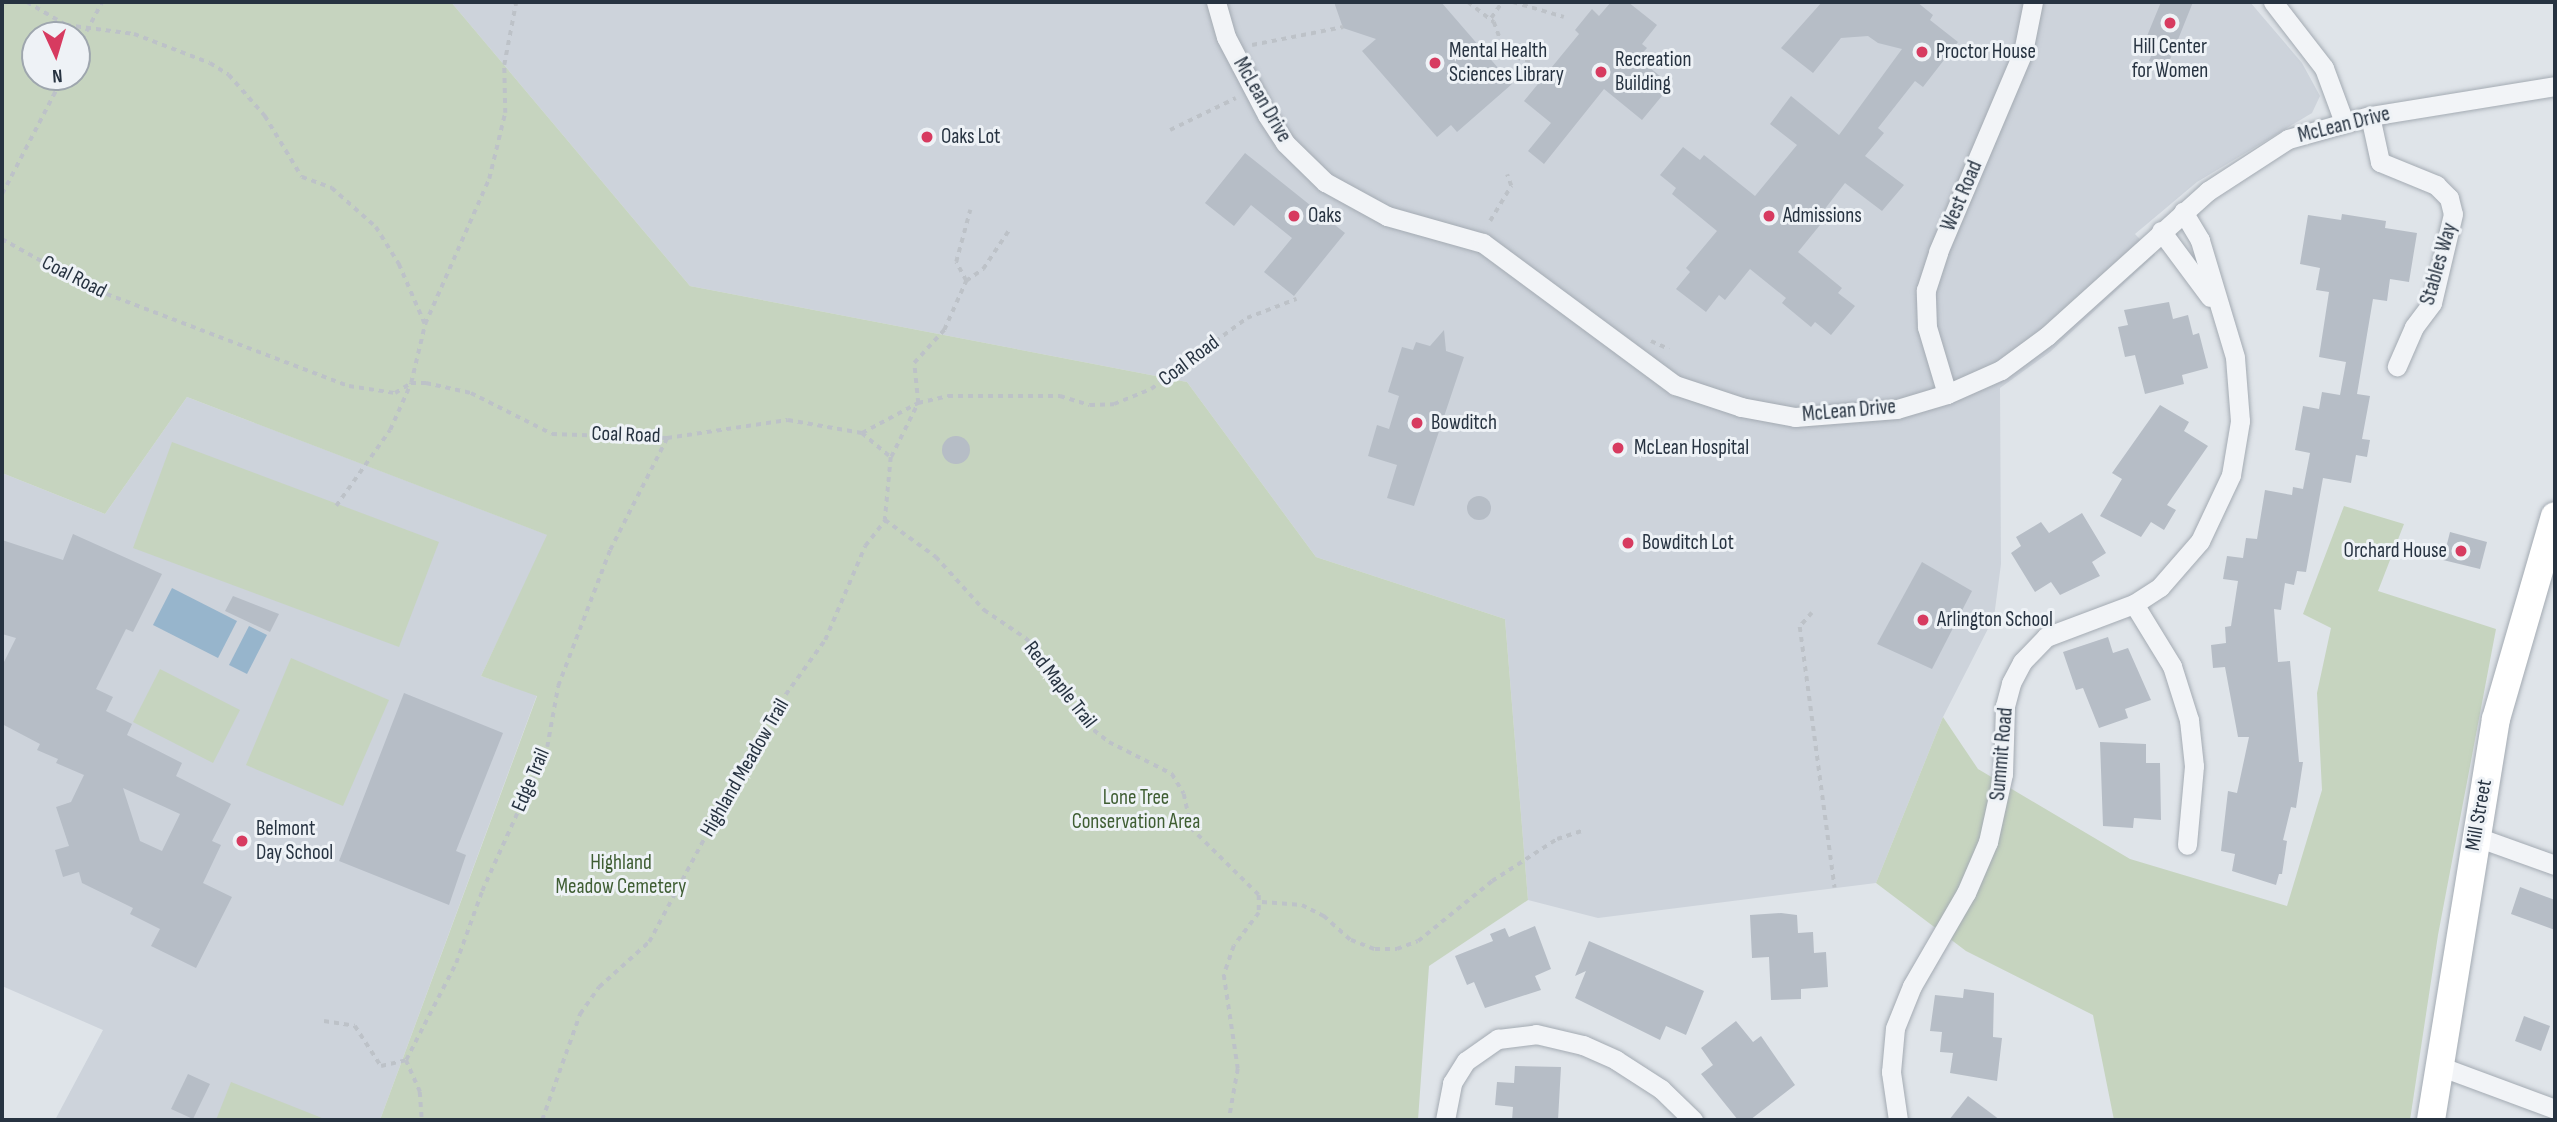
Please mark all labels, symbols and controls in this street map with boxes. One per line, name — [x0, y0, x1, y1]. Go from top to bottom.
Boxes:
marker: Hill Center for Women — [2162, 15, 2178, 31]
north arrow — [21, 21, 91, 91]
place label: Hill Center for Women — [2132, 34, 2208, 84]
place label: Mental Health Sciences Library — [1449, 38, 1564, 88]
place label: Proctor House — [1936, 39, 2036, 65]
marker: Proctor House — [1914, 44, 1930, 60]
place label: Recreation Building — [1615, 47, 1691, 97]
street label: McLean Drive — [1228, 53, 1296, 147]
marker: Mental Health Sciences Library — [1427, 55, 1443, 71]
text: N — [51, 64, 63, 87]
marker: Recreation Building — [1593, 64, 1609, 80]
street label: McLean Drive — [2295, 101, 2393, 149]
place label: Oaks Lot — [941, 124, 1001, 150]
marker: Oaks Lot — [919, 129, 935, 145]
street label: West Road — [1936, 157, 1988, 235]
place label: Oaks — [1308, 203, 1342, 229]
place label: Admissions — [1783, 203, 1862, 229]
marker: Oaks — [1286, 208, 1302, 224]
marker: Admissions — [1761, 208, 1777, 224]
street label: Stables Way — [2415, 220, 2463, 308]
street label: Coal Road — [38, 250, 110, 304]
street label: Coal Road — [1154, 330, 1224, 392]
street label: McLean Drive — [1801, 394, 1897, 428]
place label: Bowditch — [1431, 410, 1497, 436]
marker: Bowditch — [1409, 415, 1425, 431]
street label: Coal Road — [591, 421, 661, 449]
place label: McLean Hospital — [1634, 435, 1749, 461]
marker: McLean Hospital — [1608, 438, 1628, 458]
place label: Bowditch Lot — [1642, 530, 1734, 556]
marker: Bowditch Lot — [1620, 535, 1636, 551]
place label: Orchard House — [2344, 538, 2447, 564]
marker: Orchard House — [2453, 543, 2469, 559]
place label: Arlington School — [1937, 607, 2053, 633]
marker: Arlington School — [1915, 612, 1931, 628]
street label: Red Maple Trail — [1018, 636, 1102, 734]
street label: Highland Meadow Trail — [695, 695, 795, 841]
street label: Summit Road — [1985, 706, 2019, 802]
street label: Edge Trail — [507, 745, 555, 815]
street label: Mill Street — [2460, 777, 2498, 853]
park label: Lone Tree Conservation Area — [1072, 785, 1200, 835]
place label: Belmont Day School — [256, 816, 333, 866]
marker: Belmont Day School — [234, 833, 250, 849]
park label: Highland Meadow Cemetery — [556, 850, 686, 900]

